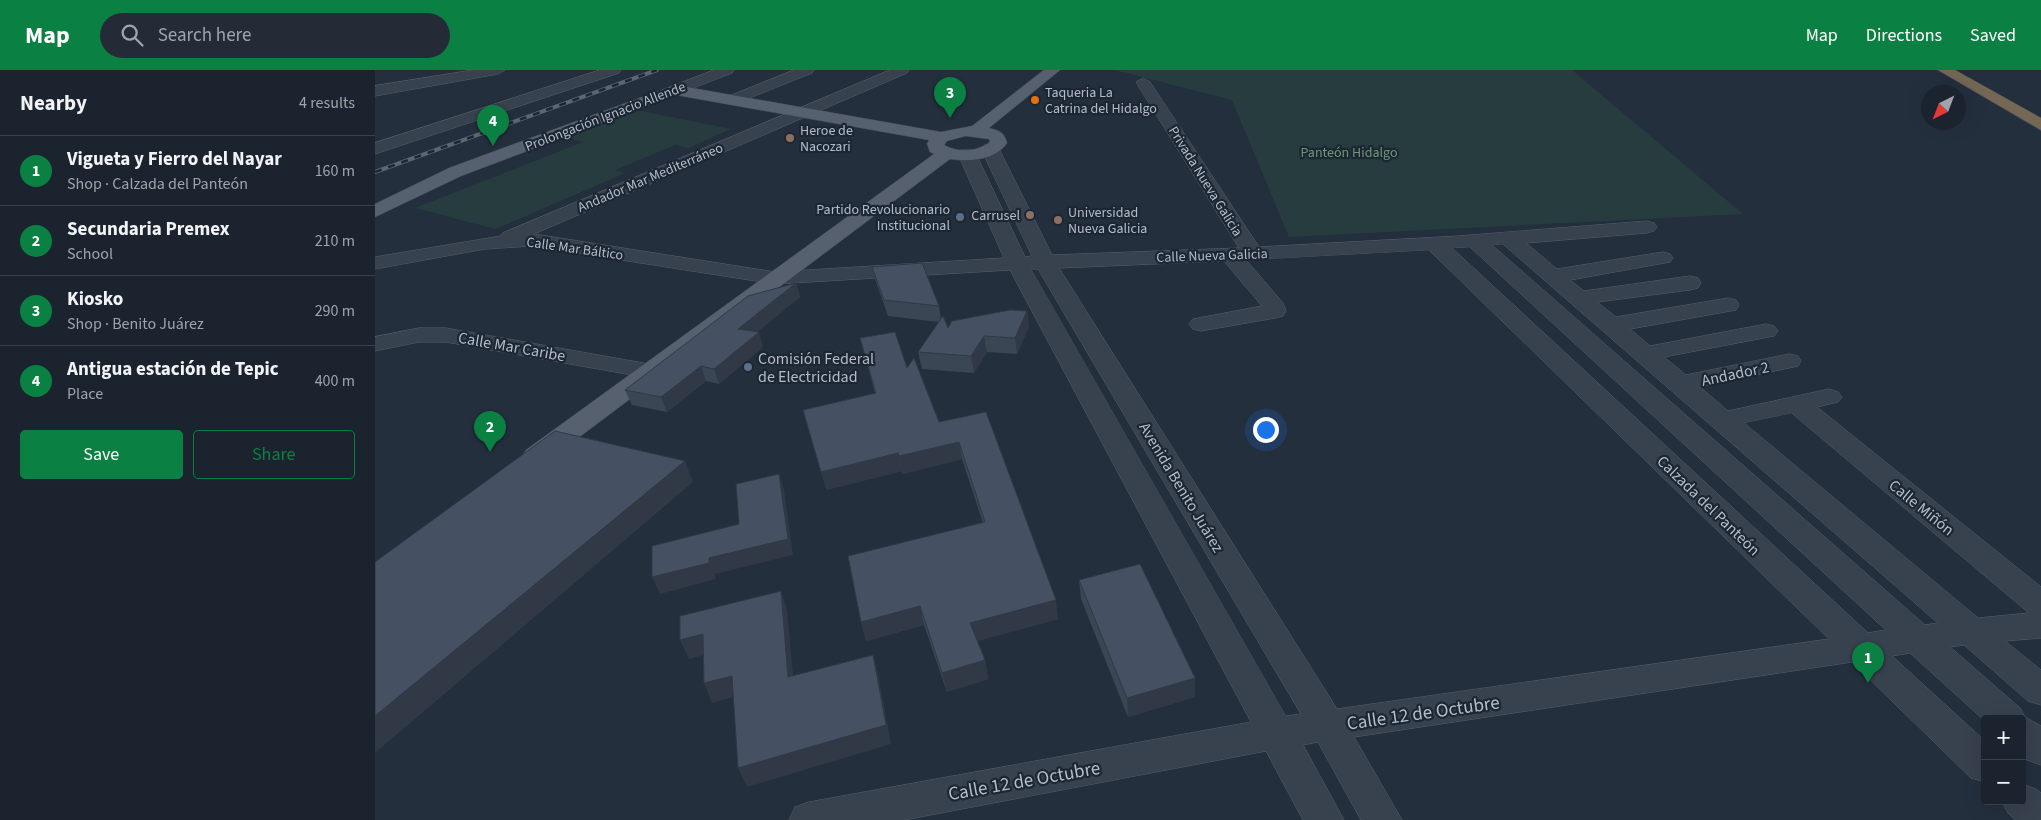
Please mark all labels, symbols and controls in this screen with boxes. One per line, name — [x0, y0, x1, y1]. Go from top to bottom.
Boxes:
search box — [100, 13, 450, 58]
text: Map — [25, 18, 70, 53]
icon: search — [118, 21, 146, 49]
text: Search here — [158, 22, 251, 49]
text: Map — [1806, 23, 1838, 48]
text: Directions — [1866, 23, 1942, 48]
text: Saved — [1970, 23, 2016, 48]
street label: Prolongación Ignacio Allende — [522, 77, 689, 157]
pin: 3 — [934, 77, 966, 118]
place label: Taqueria La Catrina del Hidalgo — [1045, 83, 1157, 119]
north arrow — [1921, 85, 1966, 130]
text: Nearby — [20, 88, 87, 118]
text: 4 results — [299, 92, 355, 114]
marker: Taqueria La Catrina del Hidalgo — [1029, 94, 1041, 106]
pin: 4 — [477, 105, 509, 146]
place label: Heroe de Nacozari — [800, 121, 853, 157]
street label: Privada Nueva Galicia — [1163, 123, 1247, 240]
marker: Heroe de Nacozari — [784, 132, 796, 144]
street label: Andador Mar Mediterráneo — [574, 138, 726, 218]
park label: Panteón Hidalgo — [1301, 143, 1398, 163]
text: Vigueta y Fierro del Nayar — [67, 146, 282, 173]
text: 1 — [32, 160, 40, 182]
text: 160 m — [315, 160, 355, 182]
text: Shop · Calzada del Panteón — [67, 173, 248, 195]
place label: Partido Revolucionario Institucional — [816, 200, 950, 236]
place label: Universidad Nueva Galicia — [1068, 203, 1147, 239]
place label: Carrusel — [971, 206, 1020, 226]
marker: Carrusel — [1024, 209, 1036, 221]
marker: Partido Revolucionario Institucional — [954, 211, 966, 223]
marker: Universidad Nueva Galicia — [1052, 214, 1064, 226]
text: Secundaria Premex — [67, 216, 230, 243]
text: 2 — [32, 230, 40, 252]
text: 210 m — [315, 230, 355, 252]
street label: Calle Mar Báltico — [525, 232, 625, 266]
text: School — [67, 243, 113, 265]
street label: Calle Nueva Galicia — [1156, 244, 1268, 268]
text: Kiosko — [67, 286, 123, 313]
text: 3 — [32, 300, 40, 322]
text: 290 m — [315, 300, 355, 322]
text: Shop · Benito Juárez — [67, 313, 204, 335]
street label: Calle Mar Caribe — [457, 327, 567, 367]
place label: Comisión Federal de Electricidad — [758, 348, 874, 388]
text: Antigua estación de Tepic — [67, 356, 279, 383]
street label: Andador 2 — [1699, 356, 1771, 392]
marker: Comisión Federal de Electricidad — [742, 361, 754, 373]
text: 4 — [32, 370, 40, 392]
text: 400 m — [315, 370, 355, 392]
text: Place — [67, 383, 103, 405]
pin: 2 — [474, 411, 506, 452]
your location — [1253, 417, 1279, 443]
street label: Avenida Benito Juárez — [1133, 418, 1229, 557]
button: Save — [20, 430, 183, 479]
button: Share — [193, 430, 355, 479]
street label: Calzada del Panteón — [1652, 451, 1765, 561]
street label: Calle Miñón — [1884, 475, 1959, 541]
pin: 1 — [1852, 642, 1884, 683]
street label: Calle 12 de Octubre — [1345, 689, 1501, 738]
map controls — [1981, 715, 2026, 805]
button: + — [1981, 715, 2026, 760]
street label: Calle 12 de Octubre — [946, 755, 1102, 808]
button: − — [1981, 760, 2026, 805]

